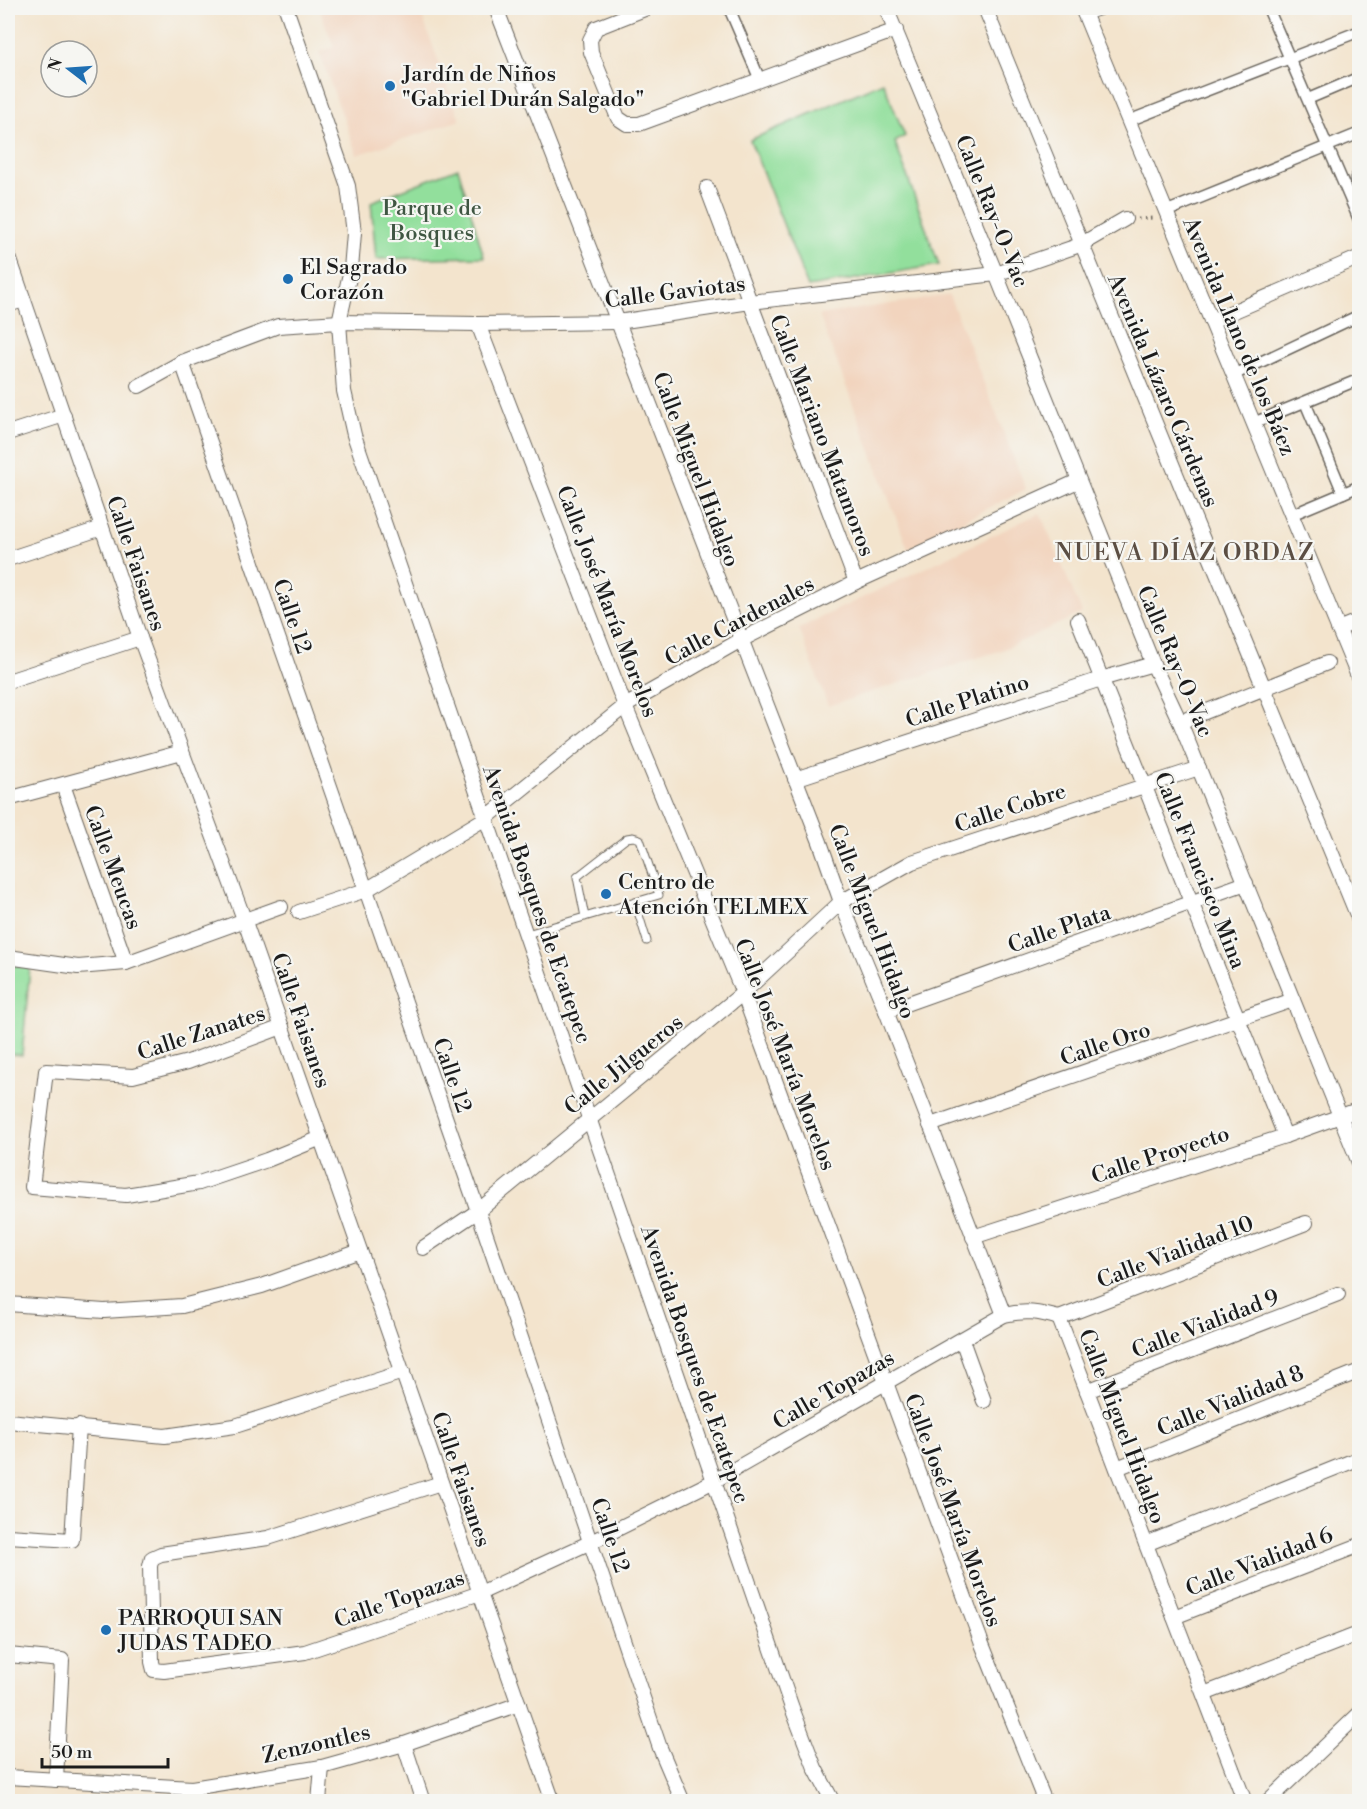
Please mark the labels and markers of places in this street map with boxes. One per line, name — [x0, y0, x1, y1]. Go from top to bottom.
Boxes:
place label: Jardín de Niños "Gabriel Durán Salgado" — [401, 61, 644, 113]
marker: Jardín de Niños "Gabriel Durán Salgado" — [383, 79, 397, 93]
place label: El Sagrado Corazón — [300, 254, 407, 306]
marker: El Sagrado Corazón — [281, 272, 295, 286]
place label: Centro de Atención TELMEX — [617, 869, 809, 921]
marker: Centro de Atención TELMEX — [599, 887, 613, 901]
place label: PARROQUI SAN JUDAS TADEO — [117, 1605, 284, 1657]
marker: PARROQUI SAN JUDAS TADEO — [99, 1623, 113, 1637]

